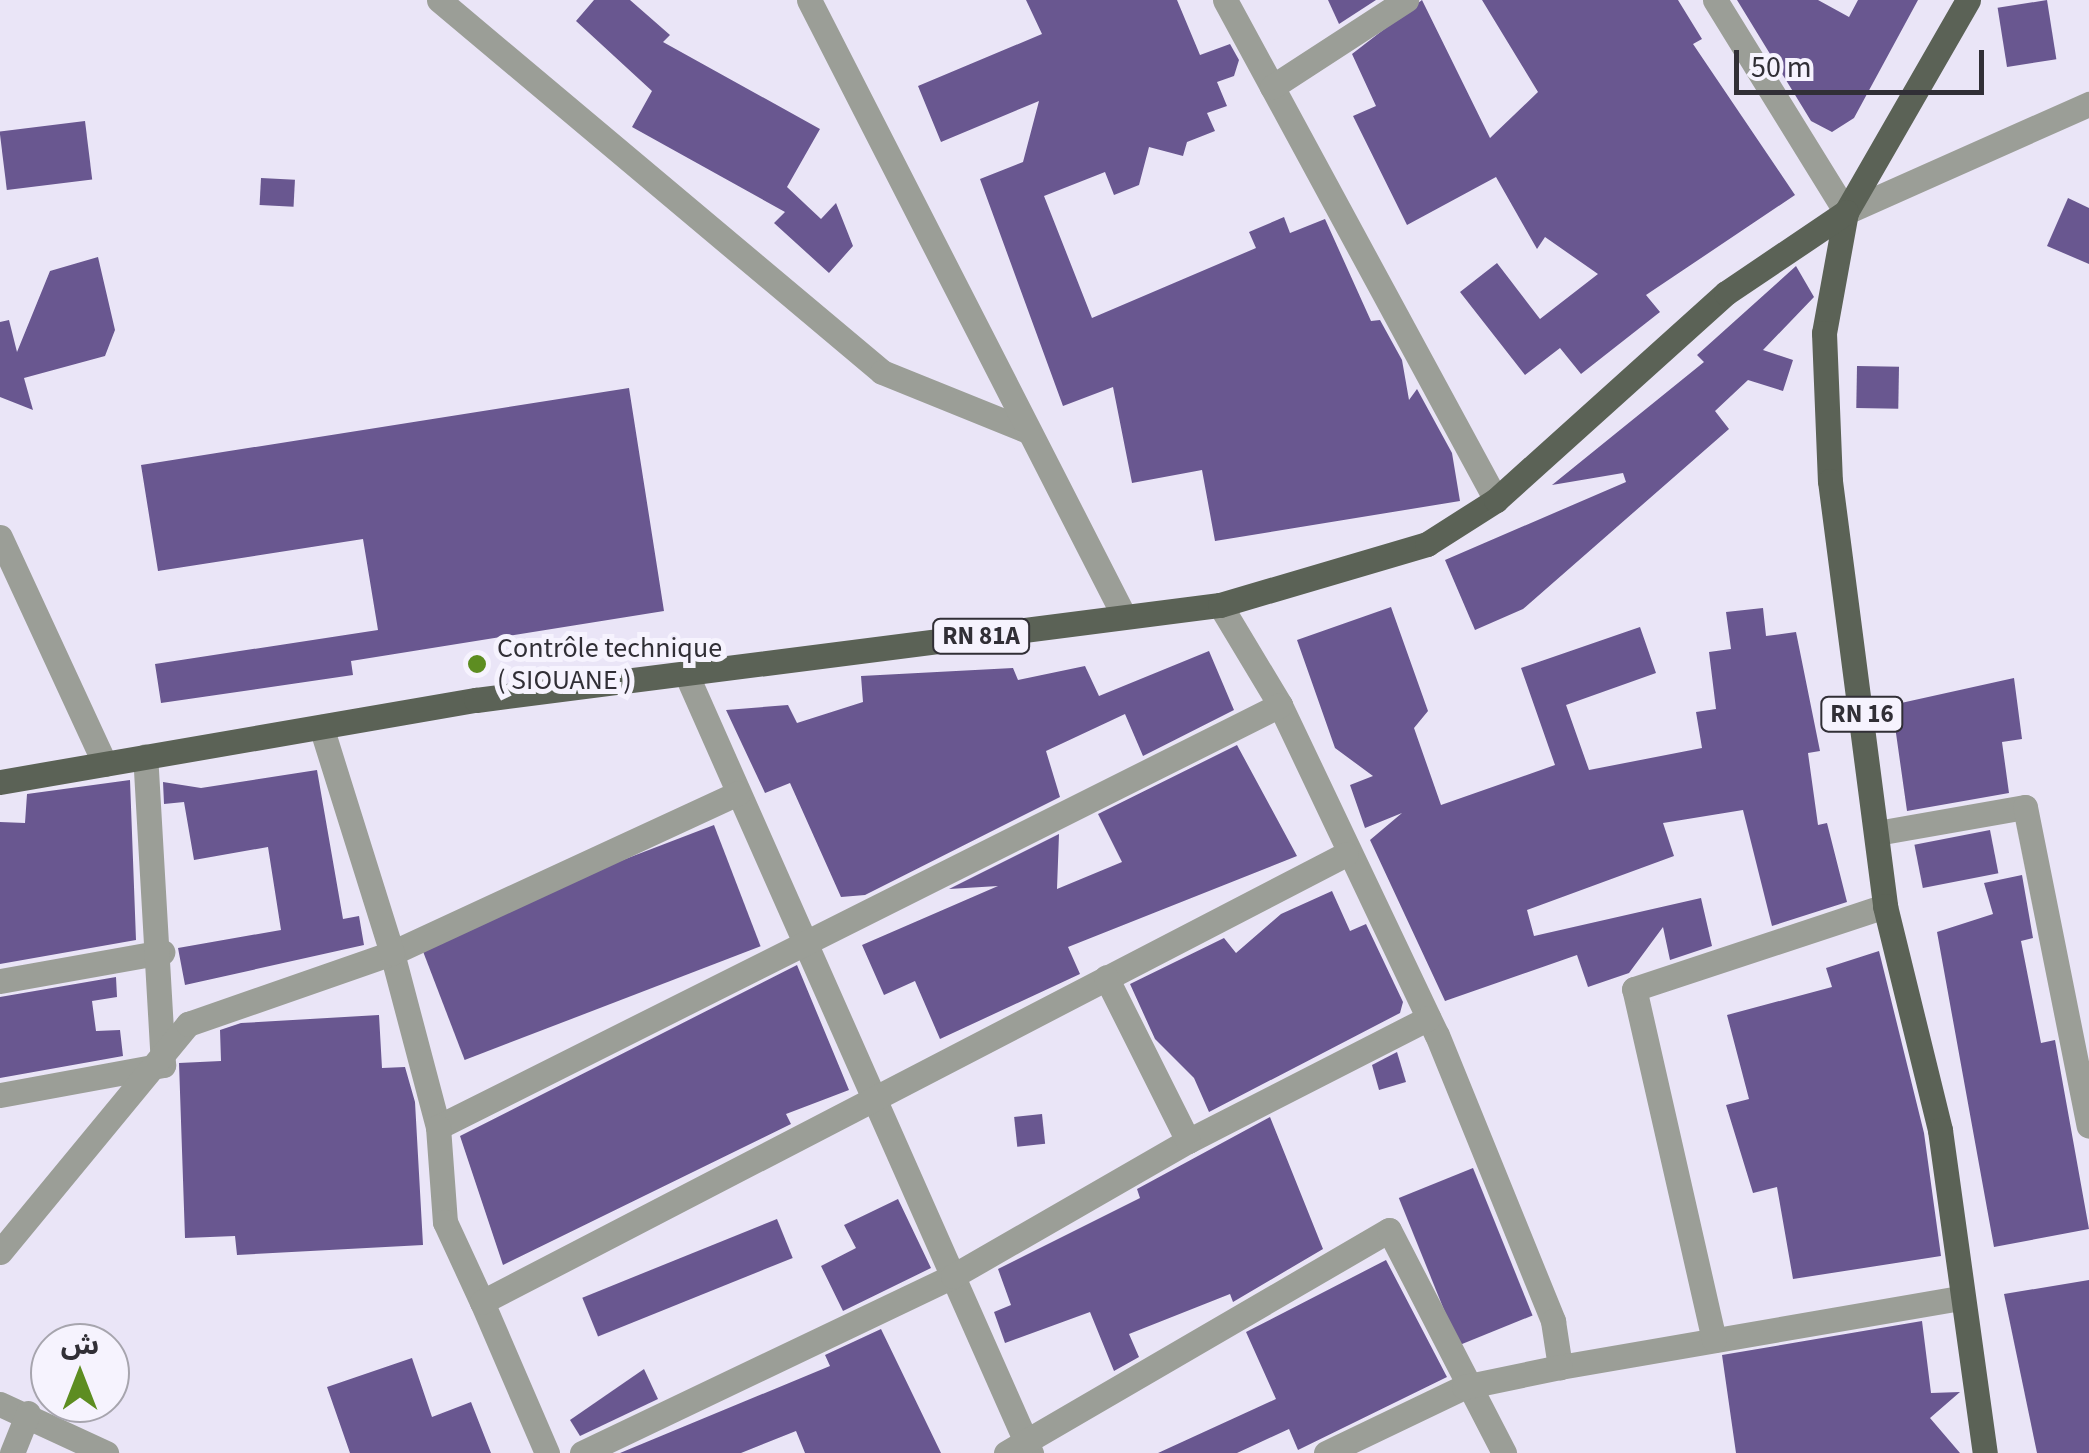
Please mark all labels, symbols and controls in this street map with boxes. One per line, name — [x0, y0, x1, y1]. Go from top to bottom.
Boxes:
scale bar — [1739, 30, 1989, 92]
text: 50 m — [1751, 46, 1812, 89]
road number: RN 81A — [931, 616, 1031, 656]
place label: Contrôle technique ( SIOUANE ) — [497, 631, 722, 697]
marker: Contrôle technique ( SIOUANE ) — [466, 653, 488, 675]
road number: RN 16 — [1820, 694, 1904, 734]
north arrow — [30, 1323, 130, 1423]
text: ش — [61, 1325, 99, 1365]

